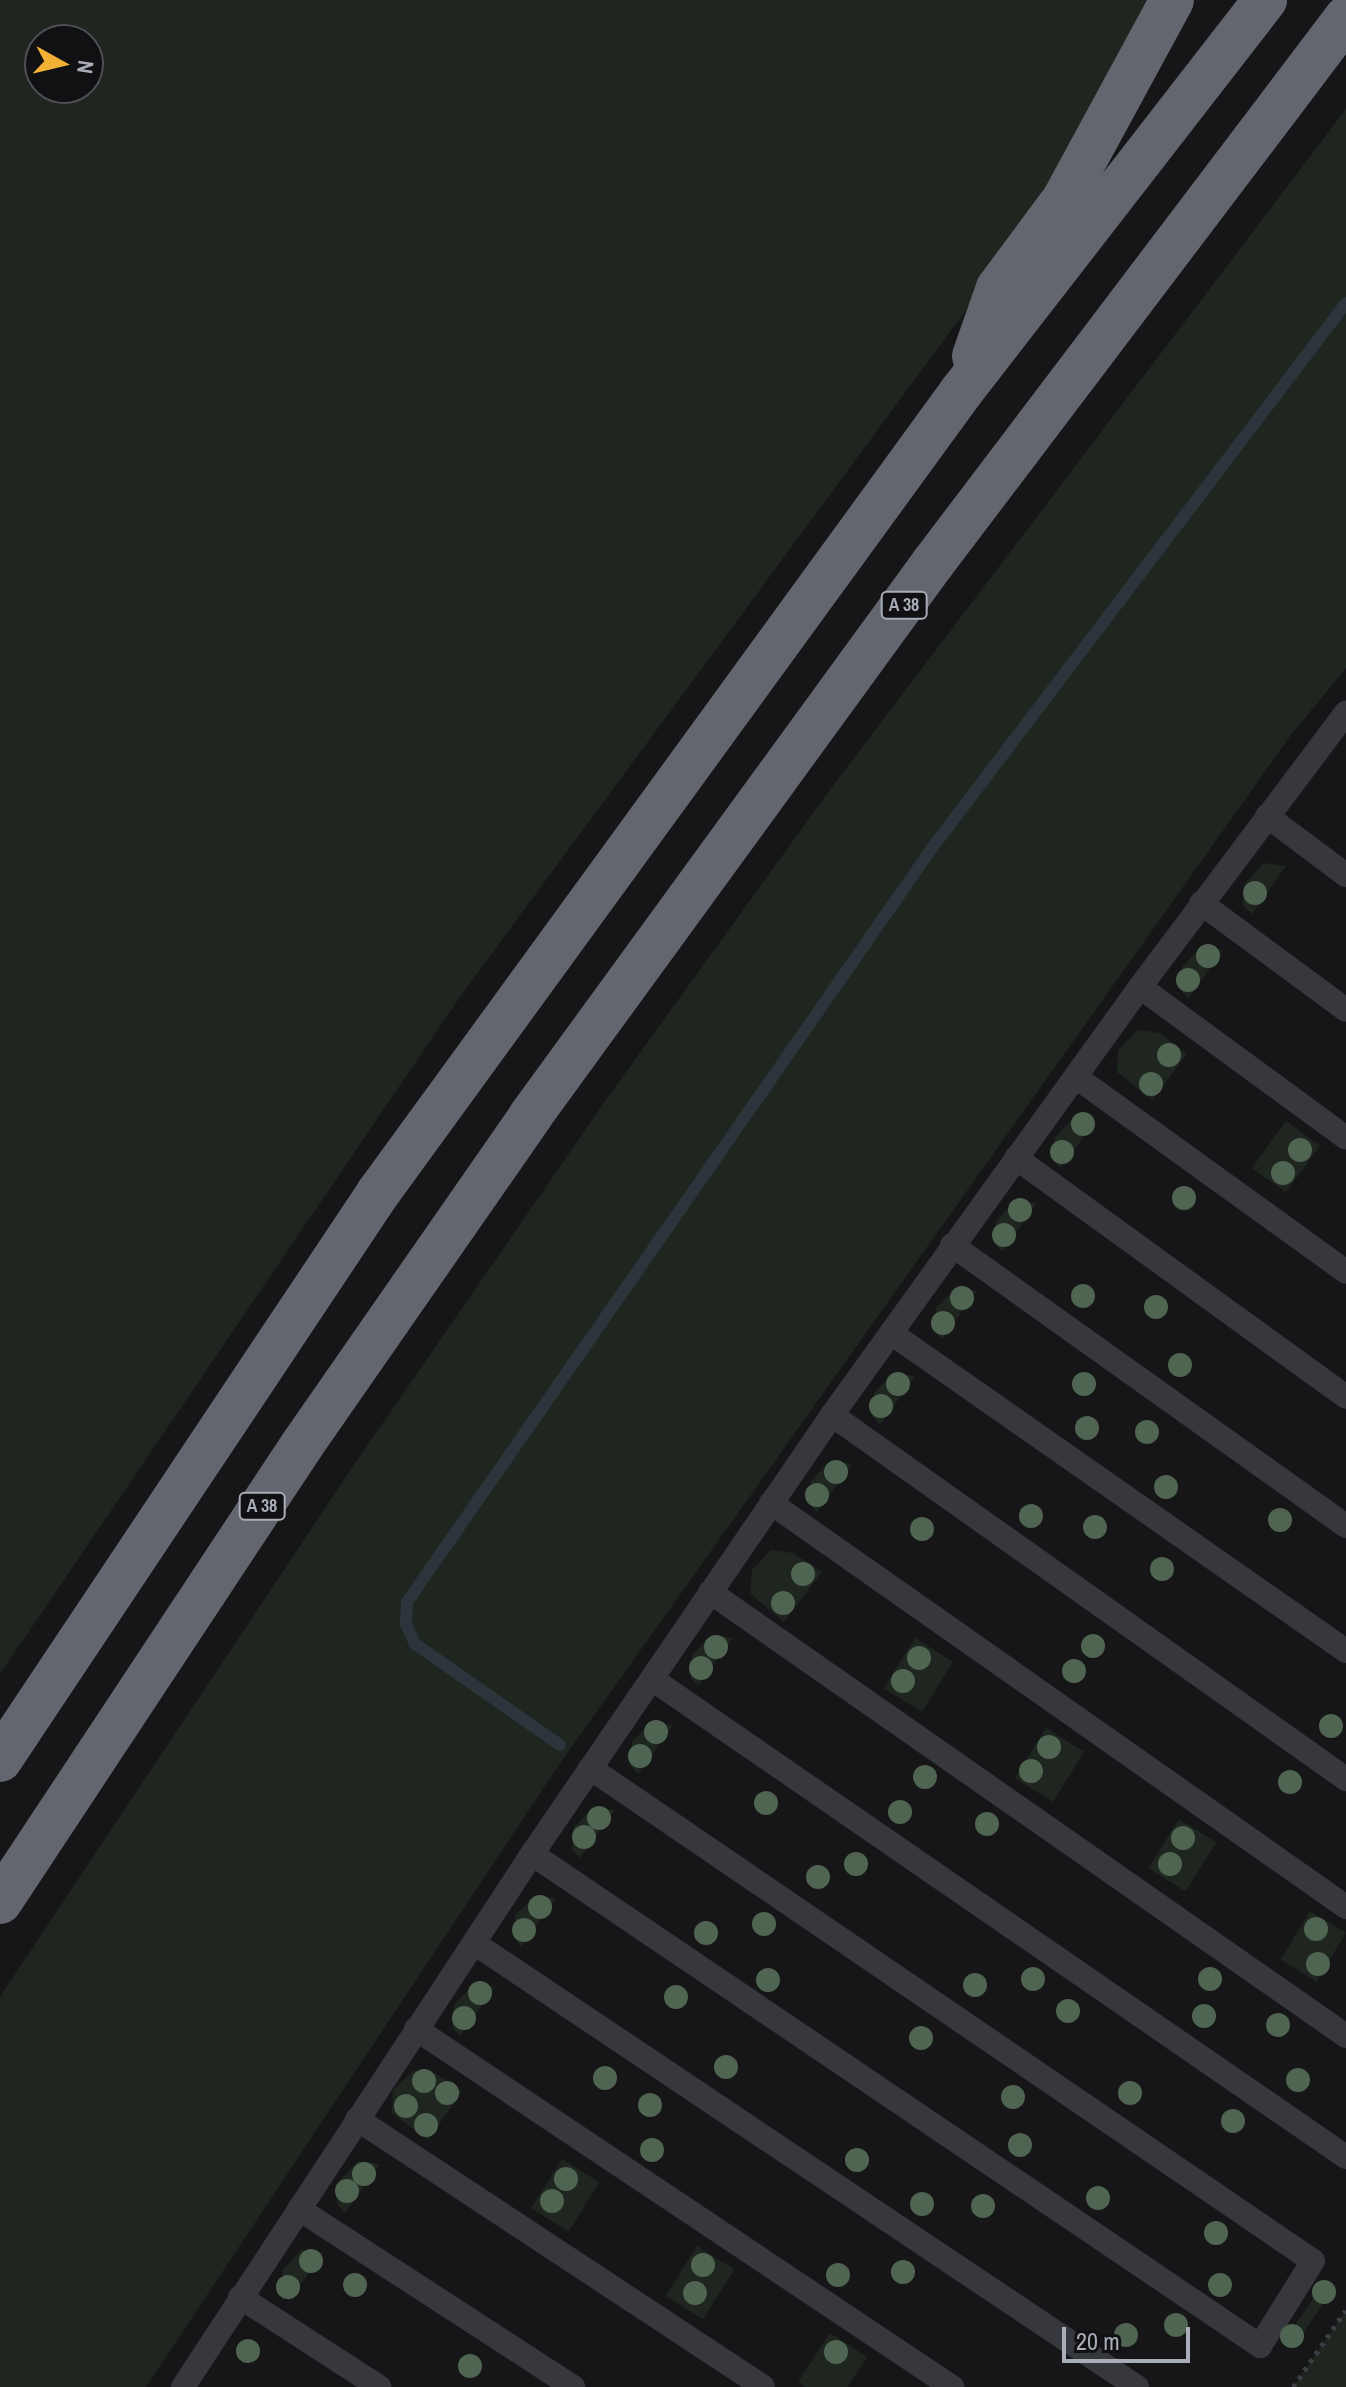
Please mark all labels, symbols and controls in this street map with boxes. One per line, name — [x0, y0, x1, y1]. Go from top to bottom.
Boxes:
north arrow — [24, 24, 104, 104]
text: N — [70, 59, 102, 76]
road number: A 38 — [880, 591, 928, 619]
road number: A 38 — [238, 1492, 286, 1520]
scale bar — [1066, 2311, 1194, 2361]
text: 20 m — [1076, 2325, 1120, 2357]

